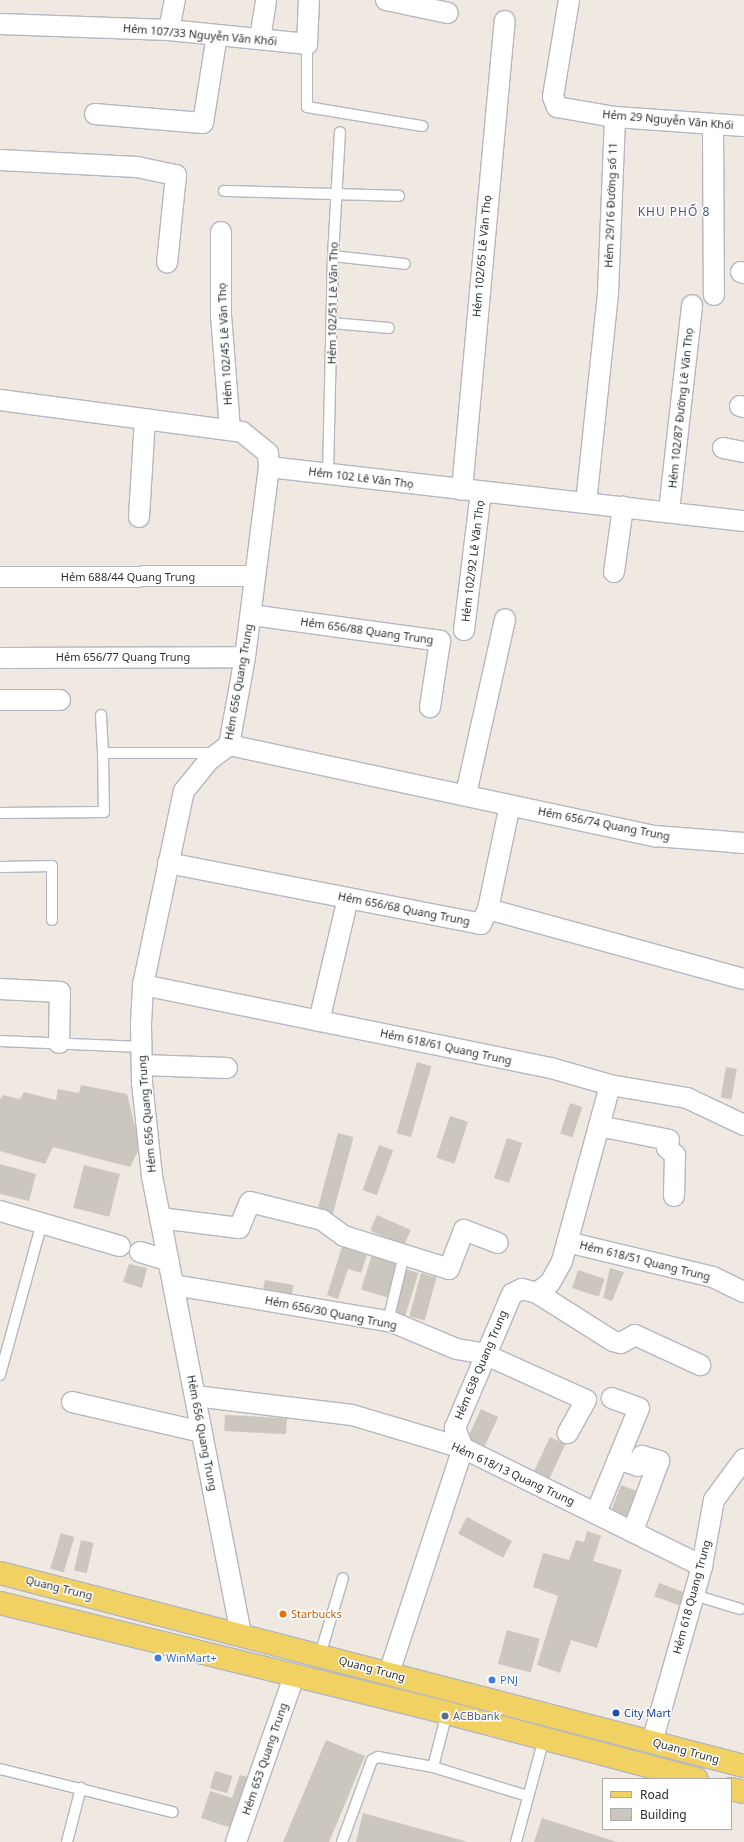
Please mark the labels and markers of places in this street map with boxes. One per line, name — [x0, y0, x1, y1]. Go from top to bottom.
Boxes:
place label: Starbucks — [291, 1607, 342, 1621]
marker: Starbucks — [278, 1609, 288, 1619]
place label: WinMart+ — [166, 1651, 217, 1665]
marker: WinMart+ — [153, 1653, 163, 1663]
place label: PNJ — [500, 1673, 518, 1687]
marker: PNJ — [487, 1675, 497, 1685]
place label: City Mart — [624, 1706, 671, 1720]
marker: City Mart — [611, 1708, 621, 1718]
place label: ACBbank — [453, 1709, 500, 1723]
marker: ACBbank — [440, 1711, 450, 1721]

